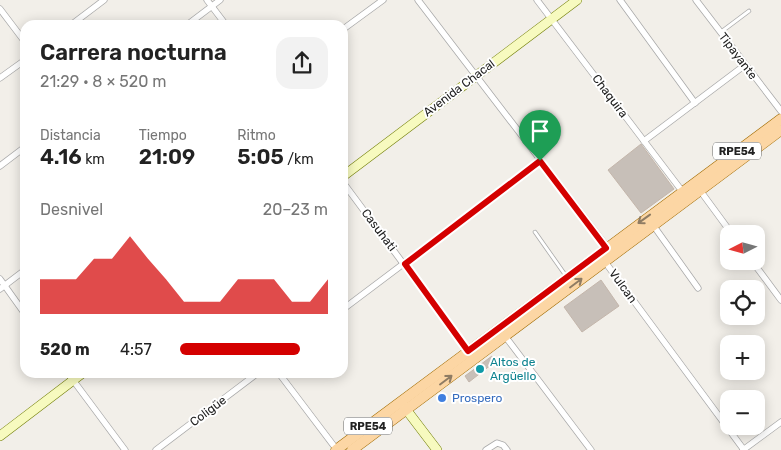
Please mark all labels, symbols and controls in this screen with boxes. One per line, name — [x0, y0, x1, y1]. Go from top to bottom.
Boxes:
street label: Tipayante — [716, 30, 760, 82]
button: share — [276, 37, 328, 89]
text: Carrera nocturna — [40, 39, 227, 66]
street label: Avenida Chacal — [421, 57, 498, 119]
text: 21:29 · 8 × 520 m — [40, 72, 167, 91]
street label: Chaquira — [589, 72, 631, 120]
pin — [519, 110, 561, 161]
icon: arrive — [526, 117, 554, 145]
text: Distancia — [40, 127, 101, 144]
text: Tiempo — [139, 127, 187, 144]
text: Ritmo — [237, 127, 276, 144]
road number: RPE54 — [713, 142, 761, 160]
text: 4.16 — [40, 144, 82, 169]
text: 21:09 — [139, 144, 195, 169]
text: 5:05 — [237, 144, 284, 169]
text: km — [82, 151, 105, 168]
text: /km — [284, 151, 314, 168]
text: Desnivel — [40, 200, 103, 219]
text: 20–23 m — [263, 200, 328, 219]
street label: Casuhati — [359, 206, 400, 254]
one-way arrow — [638, 214, 651, 225]
north arrow — [720, 225, 765, 270]
map controls — [720, 225, 765, 435]
street label: Vulcan — [606, 266, 640, 306]
one-way arrow — [569, 278, 583, 288]
button: locate — [720, 280, 765, 325]
button: + — [720, 335, 765, 380]
text: 520 m — [40, 340, 90, 359]
text: 4:57 — [120, 340, 152, 359]
place label: Altos de Argüello — [490, 355, 536, 383]
marker: Altos de Argüello — [474, 363, 486, 375]
one-way arrow — [439, 375, 453, 385]
button: − — [720, 390, 765, 435]
place label: Prospero — [452, 391, 502, 405]
marker: Prospero — [436, 392, 448, 404]
street label: Coligüe — [187, 393, 229, 429]
road number: RPE54 — [344, 418, 392, 434]

